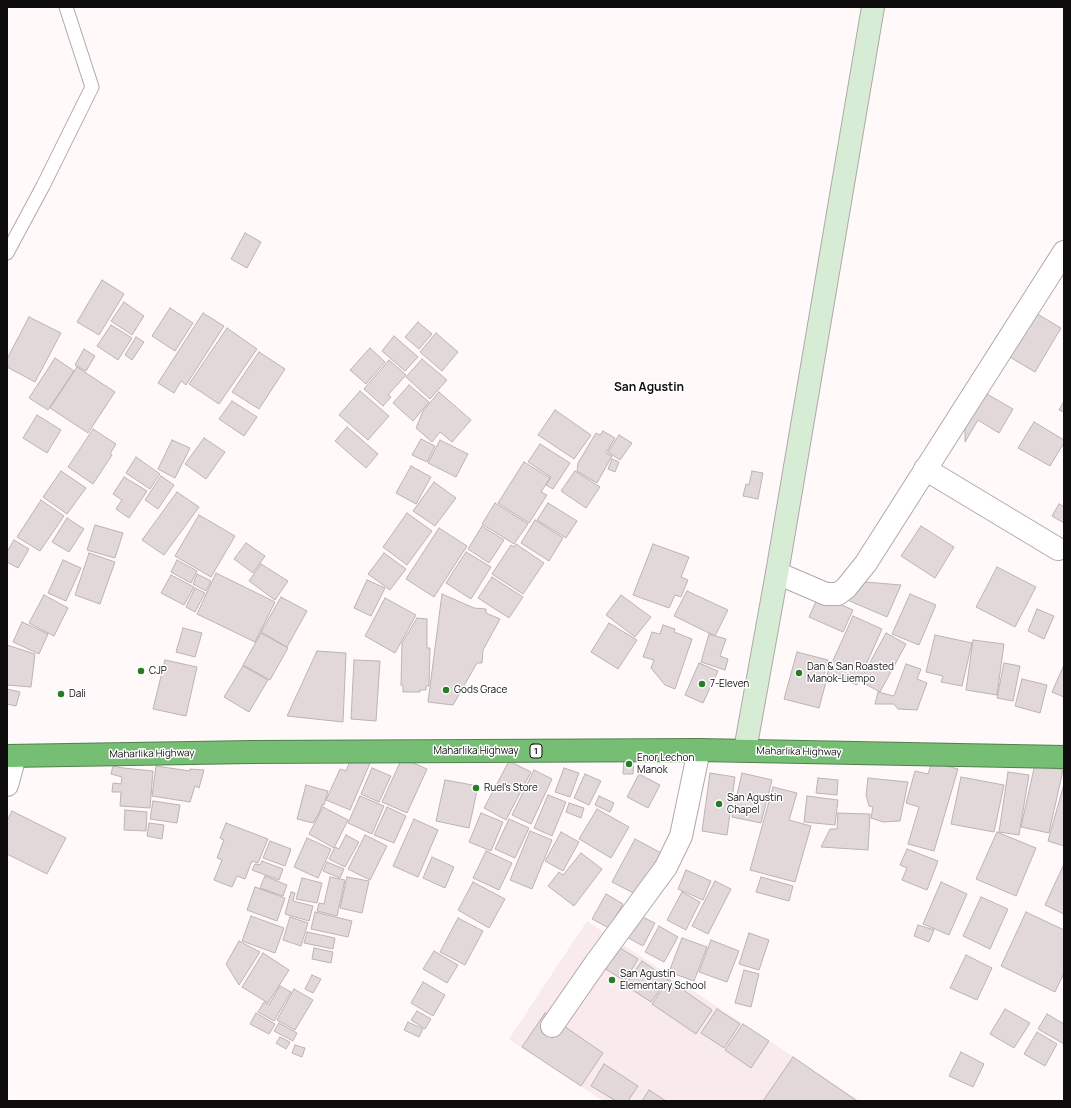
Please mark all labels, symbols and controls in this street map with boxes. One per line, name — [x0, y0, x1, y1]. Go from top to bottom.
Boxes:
district label: San Agustin — [614, 381, 684, 395]
place label: Dan & San Roasted Manok-Liempo — [807, 661, 894, 684]
place label: CJP — [149, 665, 167, 677]
marker: CJP — [136, 666, 146, 676]
marker: Dan & San Roasted Manok-Liempo — [794, 668, 804, 678]
place label: 7-Eleven — [710, 678, 749, 690]
marker: 7-Eleven — [697, 679, 707, 689]
place label: Gods Grace — [454, 684, 507, 696]
marker: Gods Grace — [441, 685, 451, 695]
place label: Dali — [69, 688, 86, 700]
marker: Dali — [56, 689, 66, 699]
road number: 1 — [530, 744, 542, 758]
street label: Maharlika Highway — [433, 745, 519, 757]
street label: Maharlika Highway — [756, 745, 842, 759]
street label: Maharlika Highway — [109, 747, 195, 761]
place label: Enor Lechon Manok — [637, 752, 694, 776]
marker: Enor Lechon Manok — [624, 759, 634, 769]
place label: Ruel's Store — [484, 782, 538, 794]
marker: Ruel's Store — [471, 783, 481, 793]
place label: San Agustin Chapel — [727, 792, 782, 816]
marker: San Agustin Chapel — [714, 799, 724, 809]
place label: San Agustin Elementary School — [620, 968, 706, 992]
marker: San Agustin Elementary School — [607, 975, 617, 985]

